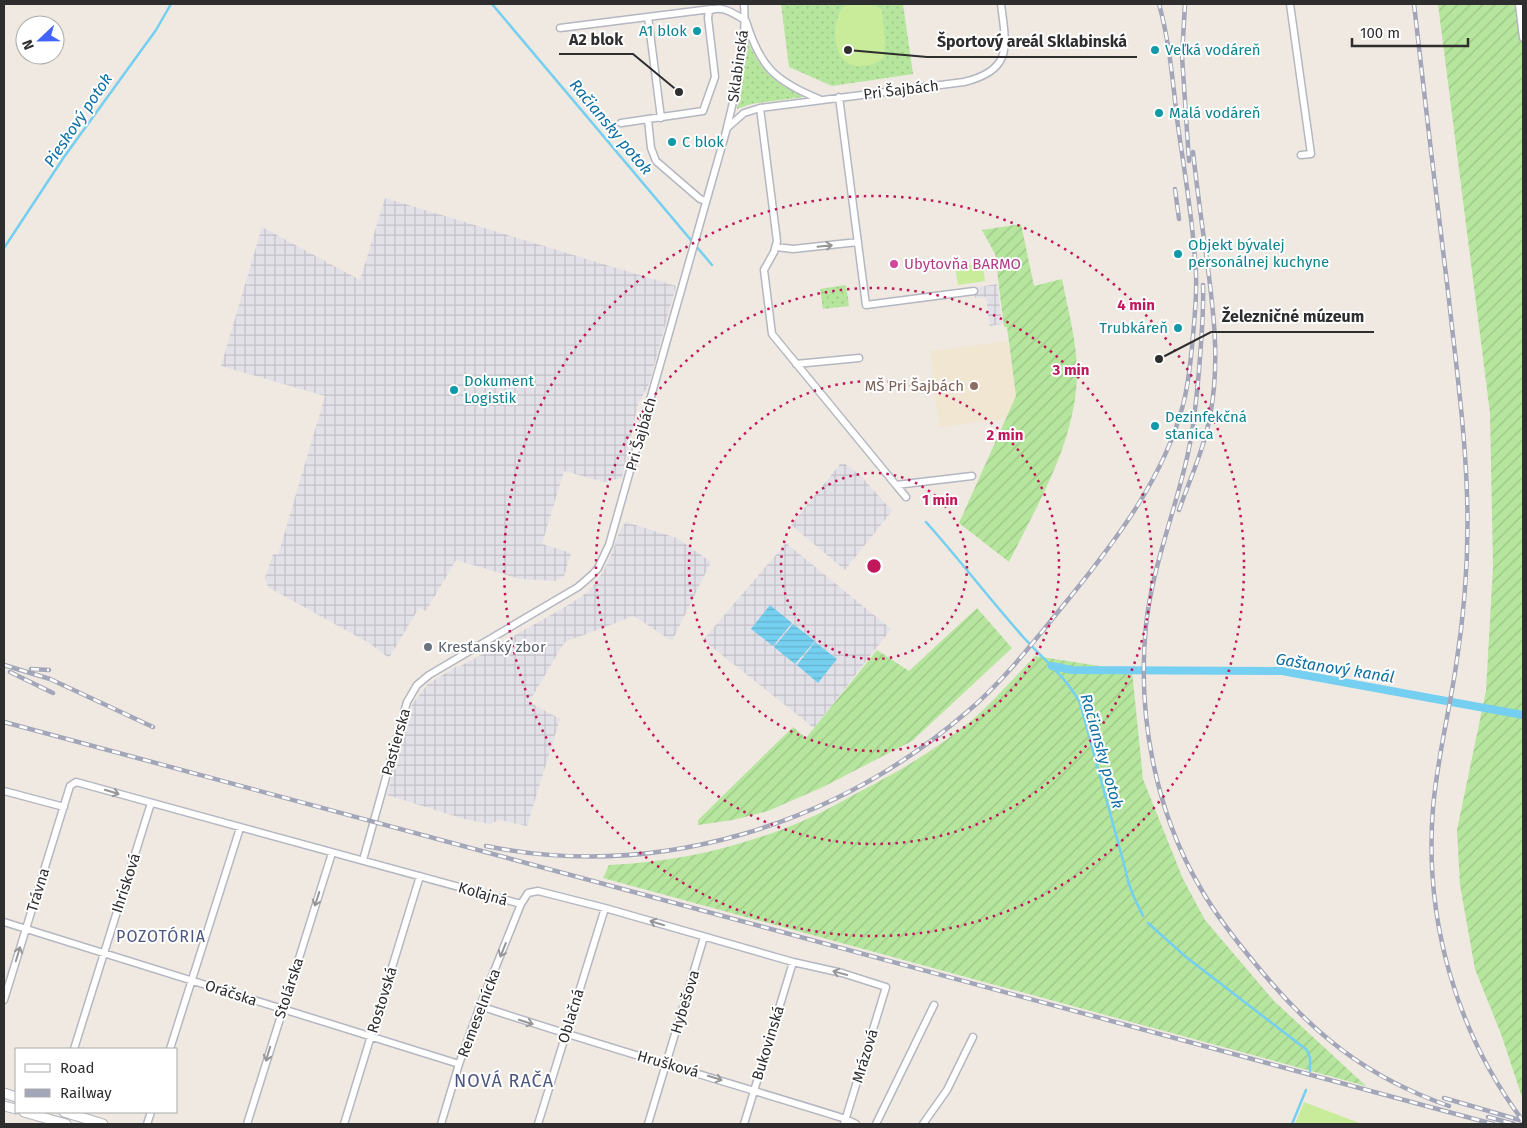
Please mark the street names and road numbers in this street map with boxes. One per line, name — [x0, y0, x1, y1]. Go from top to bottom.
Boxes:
street label: Sklabinská — [724, 29, 752, 103]
street label: Pri Šajbách — [862, 76, 940, 104]
street label: Pri Šajbách — [622, 395, 660, 473]
street label: Pastierska — [378, 706, 414, 778]
street label: Ihrisková — [108, 851, 144, 915]
street label: Trávna — [23, 866, 53, 914]
street label: Koľajná — [456, 878, 510, 910]
street label: Stolárska — [271, 955, 307, 1021]
street label: Rostovská — [363, 965, 401, 1035]
street label: Remeselnícka — [454, 966, 504, 1060]
street label: Hybešova — [667, 968, 703, 1036]
street label: Oráčska — [203, 976, 259, 1010]
street label: Oblačná — [554, 987, 588, 1045]
street label: Bukovinská — [748, 1003, 788, 1083]
street label: Mrázová — [848, 1027, 882, 1085]
street label: Hrušková — [635, 1047, 701, 1081]

